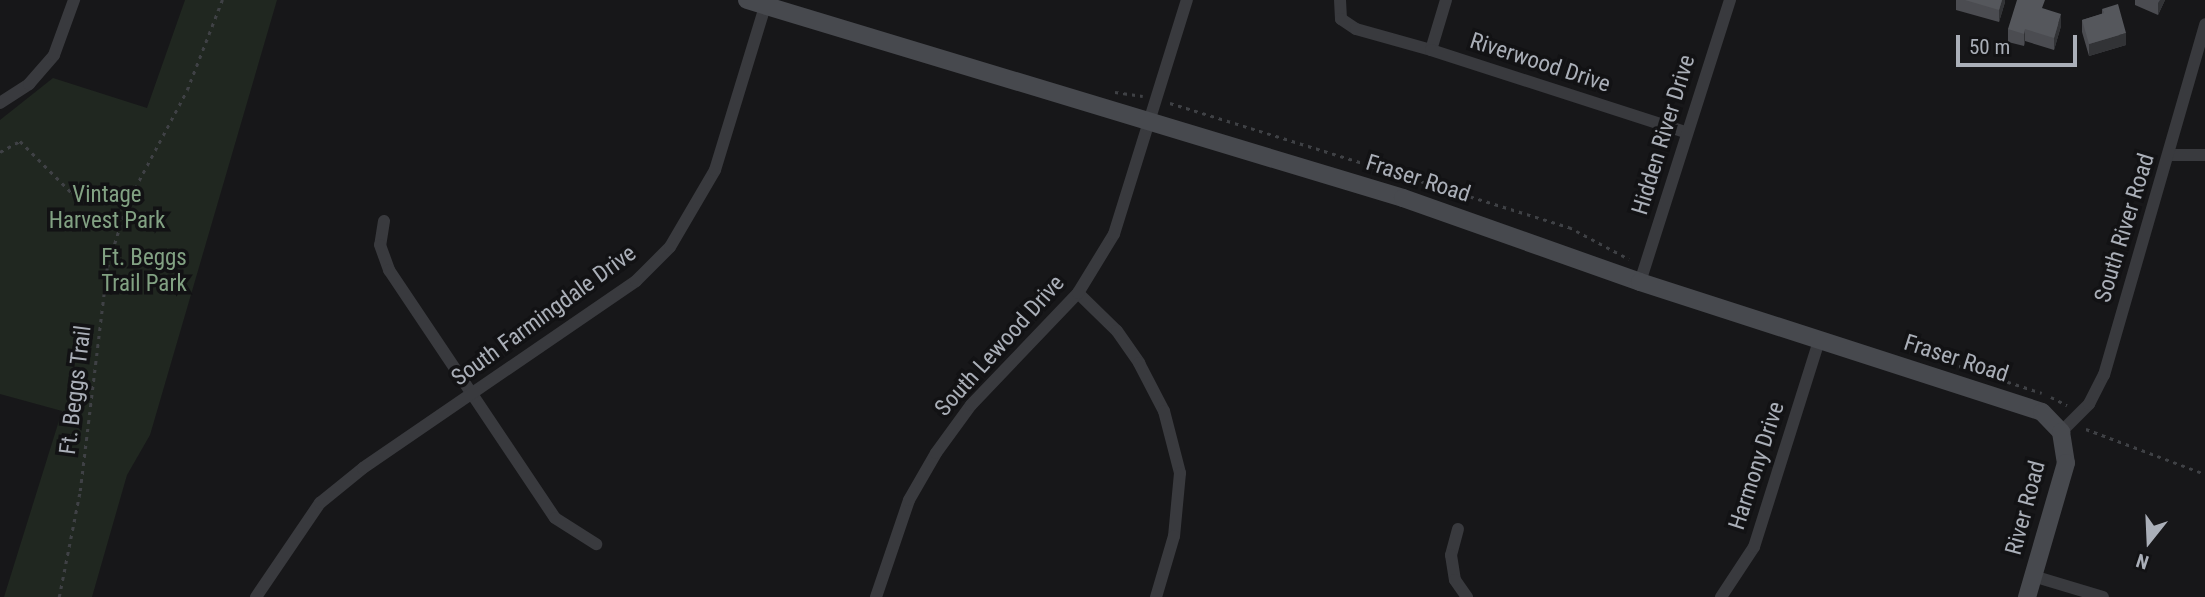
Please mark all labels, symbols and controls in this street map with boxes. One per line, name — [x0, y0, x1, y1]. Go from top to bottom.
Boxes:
scale bar — [1960, 21, 2081, 65]
street label: Riverwood Drive — [1466, 27, 1614, 99]
text: 50 m — [1969, 35, 2010, 59]
street label: Hidden River Drive — [1627, 52, 1701, 218]
street label: Fraser Road — [1362, 149, 1474, 209]
street label: South River Road — [2089, 150, 2161, 306]
park label: Vintage Harvest Park — [49, 181, 165, 235]
street label: South Farmingdale Drive — [446, 240, 642, 392]
park label: Ft. Beggs Trail Park — [101, 244, 187, 298]
street label: South Lewood Drive — [929, 270, 1071, 422]
street label: Ft. Beggs Trail — [54, 324, 98, 456]
street label: Fraser Road — [1900, 329, 2012, 389]
street label: Harmony Drive — [1723, 398, 1791, 534]
street label: River Road — [2000, 458, 2052, 558]
north arrow — [2114, 506, 2184, 576]
text: N — [2133, 549, 2151, 574]

